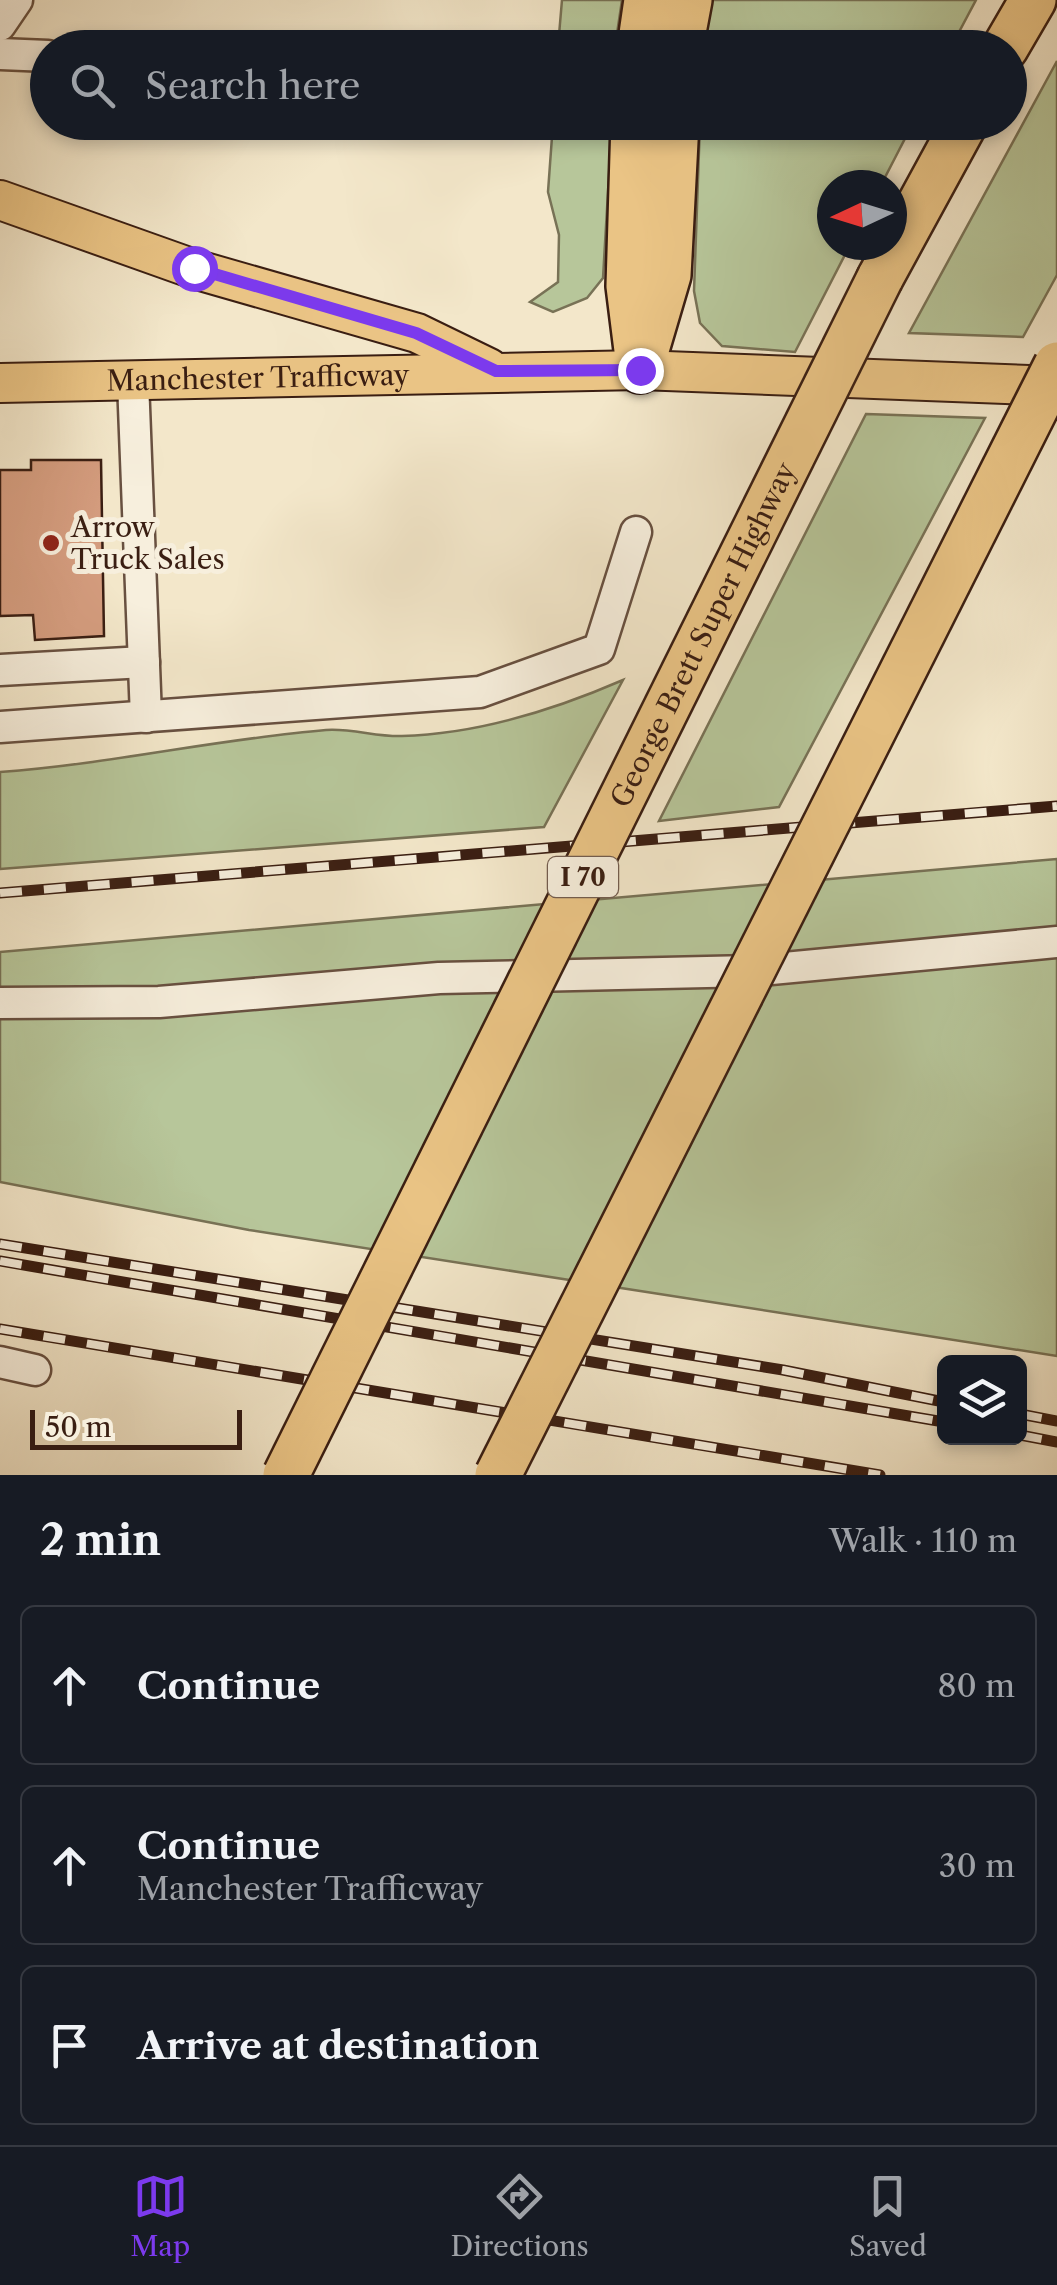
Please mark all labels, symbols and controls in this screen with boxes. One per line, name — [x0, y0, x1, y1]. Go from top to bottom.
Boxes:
search box — [30, 30, 1027, 140]
icon: search — [65, 58, 120, 113]
text: Search here — [145, 62, 360, 109]
north arrow — [817, 170, 907, 260]
route start — [172, 246, 218, 292]
route end — [618, 348, 664, 394]
street label: Manchester Trafficway — [106, 358, 410, 398]
street label: George Brett Super Highway — [603, 456, 803, 813]
place label: Arrow Truck Sales — [70, 510, 225, 576]
marker: Arrow Truck Sales — [40, 532, 62, 554]
road number: I 70 — [548, 857, 618, 897]
map controls — [937, 1355, 1027, 1445]
button: layers — [937, 1355, 1027, 1445]
scale bar — [30, 1405, 242, 1450]
text: 50 m — [45, 1410, 112, 1444]
text: 2 min — [40, 1514, 161, 1566]
text: Walk · 110 m — [829, 1521, 1017, 1560]
icon: ahead — [42, 1658, 97, 1713]
text: Continue — [137, 1662, 320, 1709]
text: 80 m — [937, 1666, 1015, 1705]
text: Continue — [137, 1822, 320, 1869]
icon: ahead — [42, 1838, 97, 1893]
text: 30 m — [939, 1846, 1015, 1885]
text: Manchester Trafficway — [137, 1869, 483, 1908]
icon: arrive — [42, 2018, 97, 2073]
text: Arrive at destination — [137, 2022, 540, 2069]
tab: Map — [130, 2169, 190, 2263]
tab: Directions — [450, 2169, 589, 2263]
tab: Saved — [849, 2169, 927, 2263]

